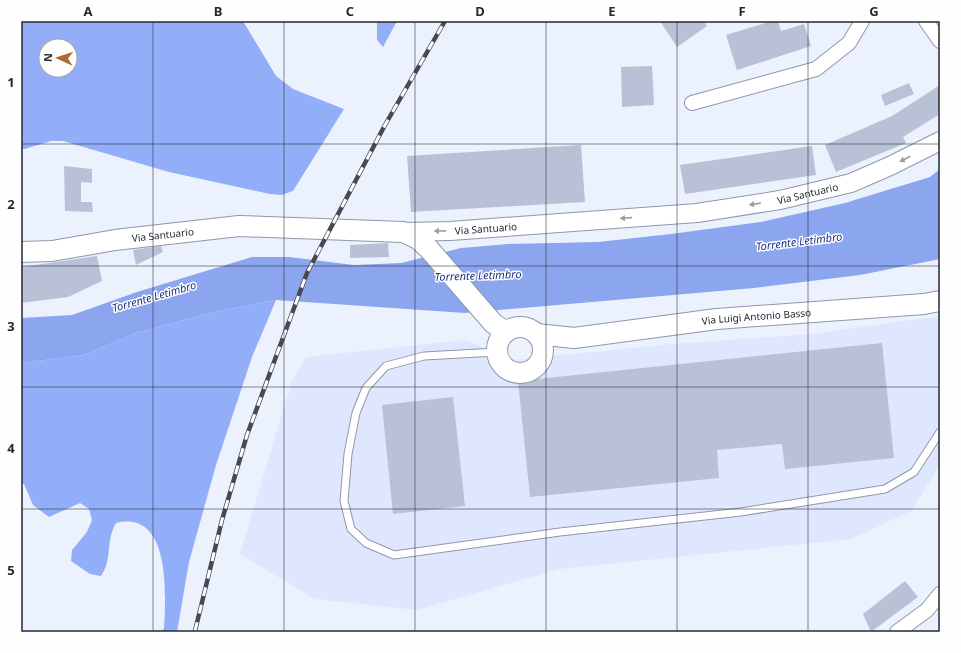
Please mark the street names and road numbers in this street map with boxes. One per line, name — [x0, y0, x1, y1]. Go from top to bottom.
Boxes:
street label: Via Santuario — [776, 179, 840, 207]
street label: Via Santuario — [454, 219, 518, 238]
street label: Via Santuario — [131, 224, 195, 245]
street label: Via Luigi Antonio Basso — [701, 305, 812, 328]

